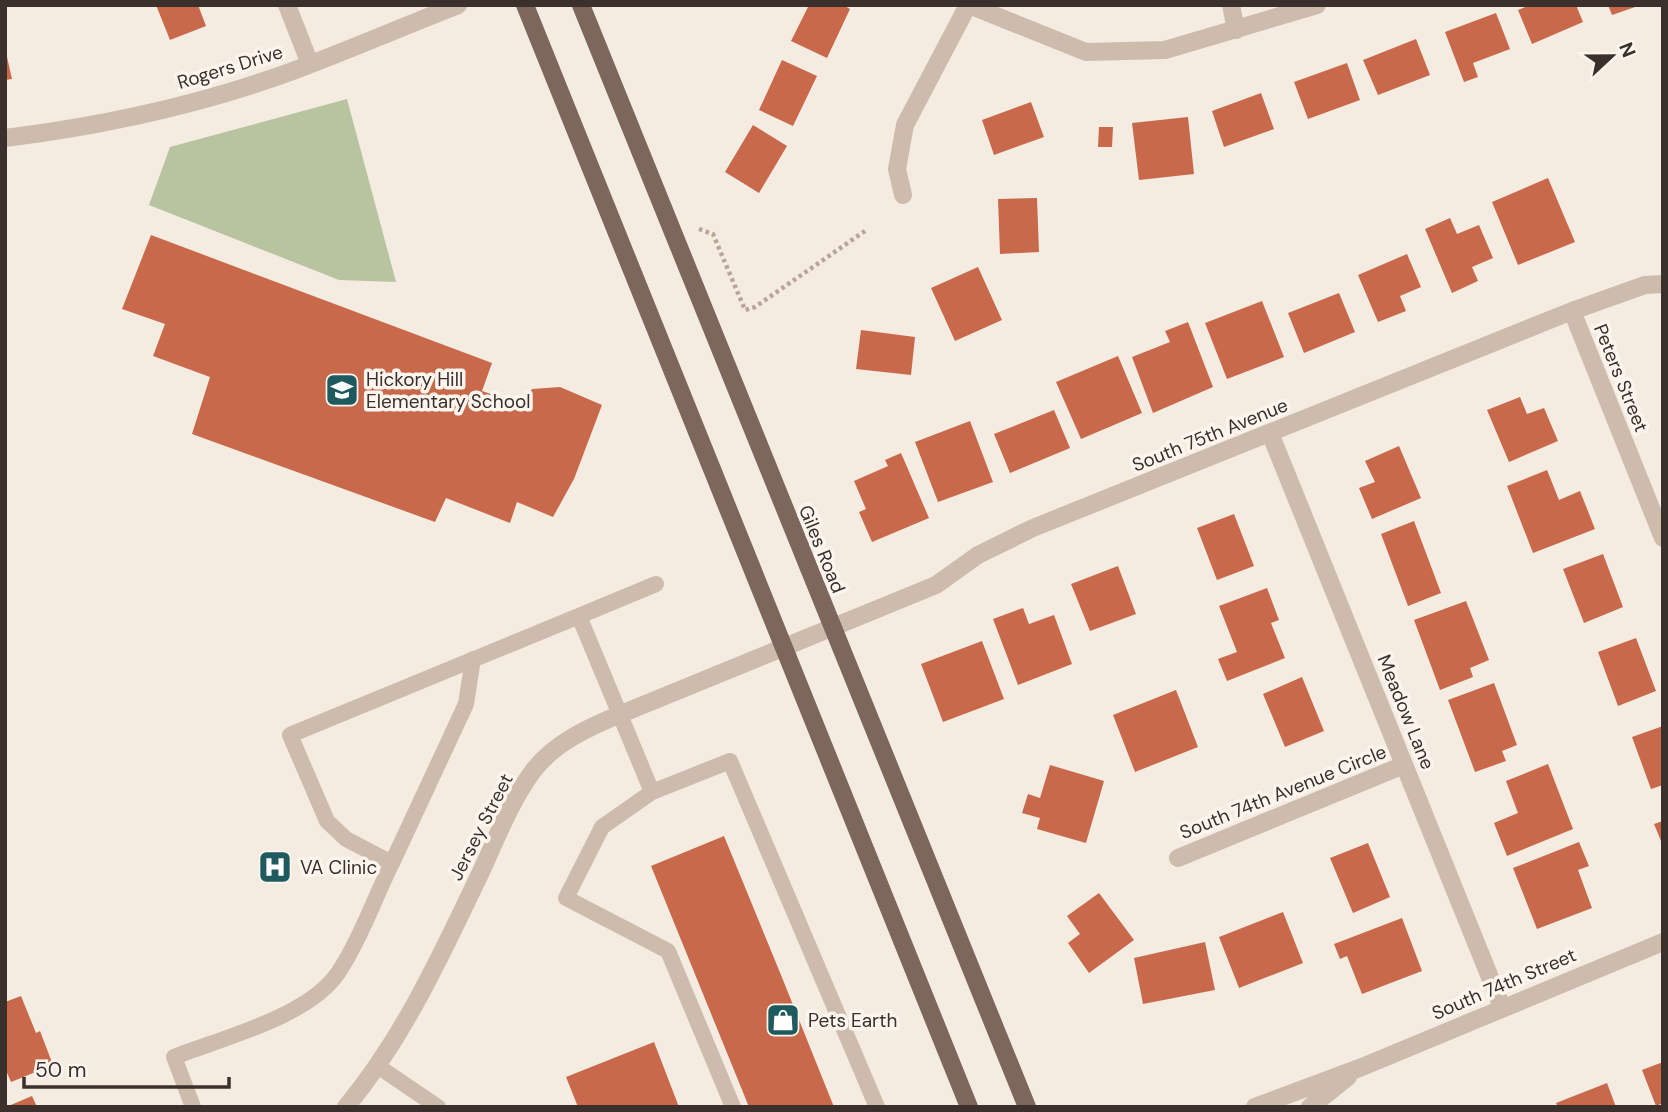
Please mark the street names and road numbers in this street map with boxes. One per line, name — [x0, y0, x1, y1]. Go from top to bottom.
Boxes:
street label: Rogers Drive — [174, 39, 286, 95]
street label: Peters Street — [1588, 320, 1654, 436]
street label: South 75th Avenue — [1128, 392, 1292, 478]
street label: Giles Road — [793, 501, 851, 597]
street label: Meadow Lane — [1372, 651, 1440, 773]
street label: South 74th Avenue Circle — [1176, 739, 1390, 845]
street label: Jersey Street — [443, 769, 519, 885]
street label: South 74th Street — [1428, 942, 1580, 1026]

